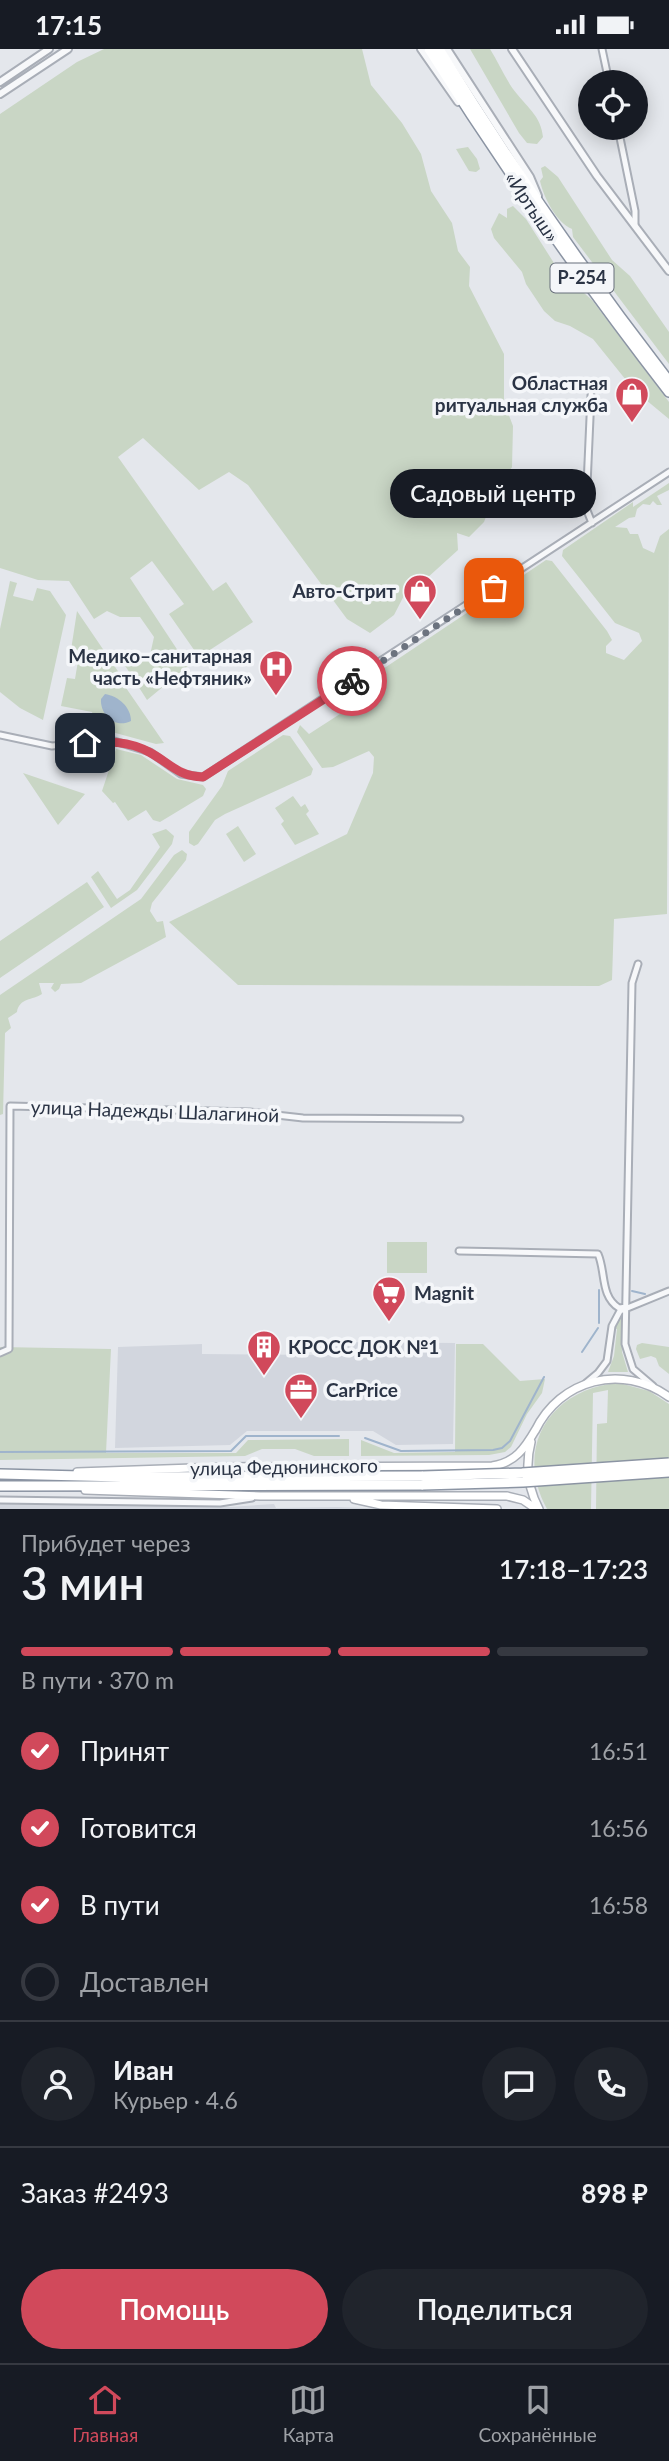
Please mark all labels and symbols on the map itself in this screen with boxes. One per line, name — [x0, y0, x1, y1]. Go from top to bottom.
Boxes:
street label: «Иртыш» — [501, 167, 564, 246]
road number: Р-254 — [550, 263, 614, 293]
place label: Областная ритуальная служба — [435, 371, 608, 416]
shop icon: Областная ритуальная служба — [613, 375, 651, 424]
callout: Садовый центр — [391, 469, 597, 518]
pin — [464, 558, 524, 618]
shop icon: Авто-Стрит — [401, 572, 439, 621]
place label: Авто-Стрит — [291, 579, 396, 602]
place label: Медико–санитарная часть «Нефтяник» — [68, 644, 252, 689]
courier — [317, 646, 387, 716]
hospital icon: Медико–санитарная часть «Нефтяник» — [257, 648, 295, 697]
pin — [55, 713, 115, 773]
street label: улица Надежды Шалагиной — [30, 1095, 280, 1126]
supermarket icon: Magnit — [370, 1274, 408, 1323]
place label: Magnit — [414, 1281, 474, 1304]
building icon: КРОСС ДОК №1 — [245, 1328, 283, 1377]
place label: КРОСС ДОК №1 — [288, 1335, 439, 1358]
office icon: CarPrice — [282, 1371, 320, 1420]
place label: CarPrice — [326, 1378, 398, 1401]
street label: улица Федюнинского — [190, 1453, 378, 1480]

